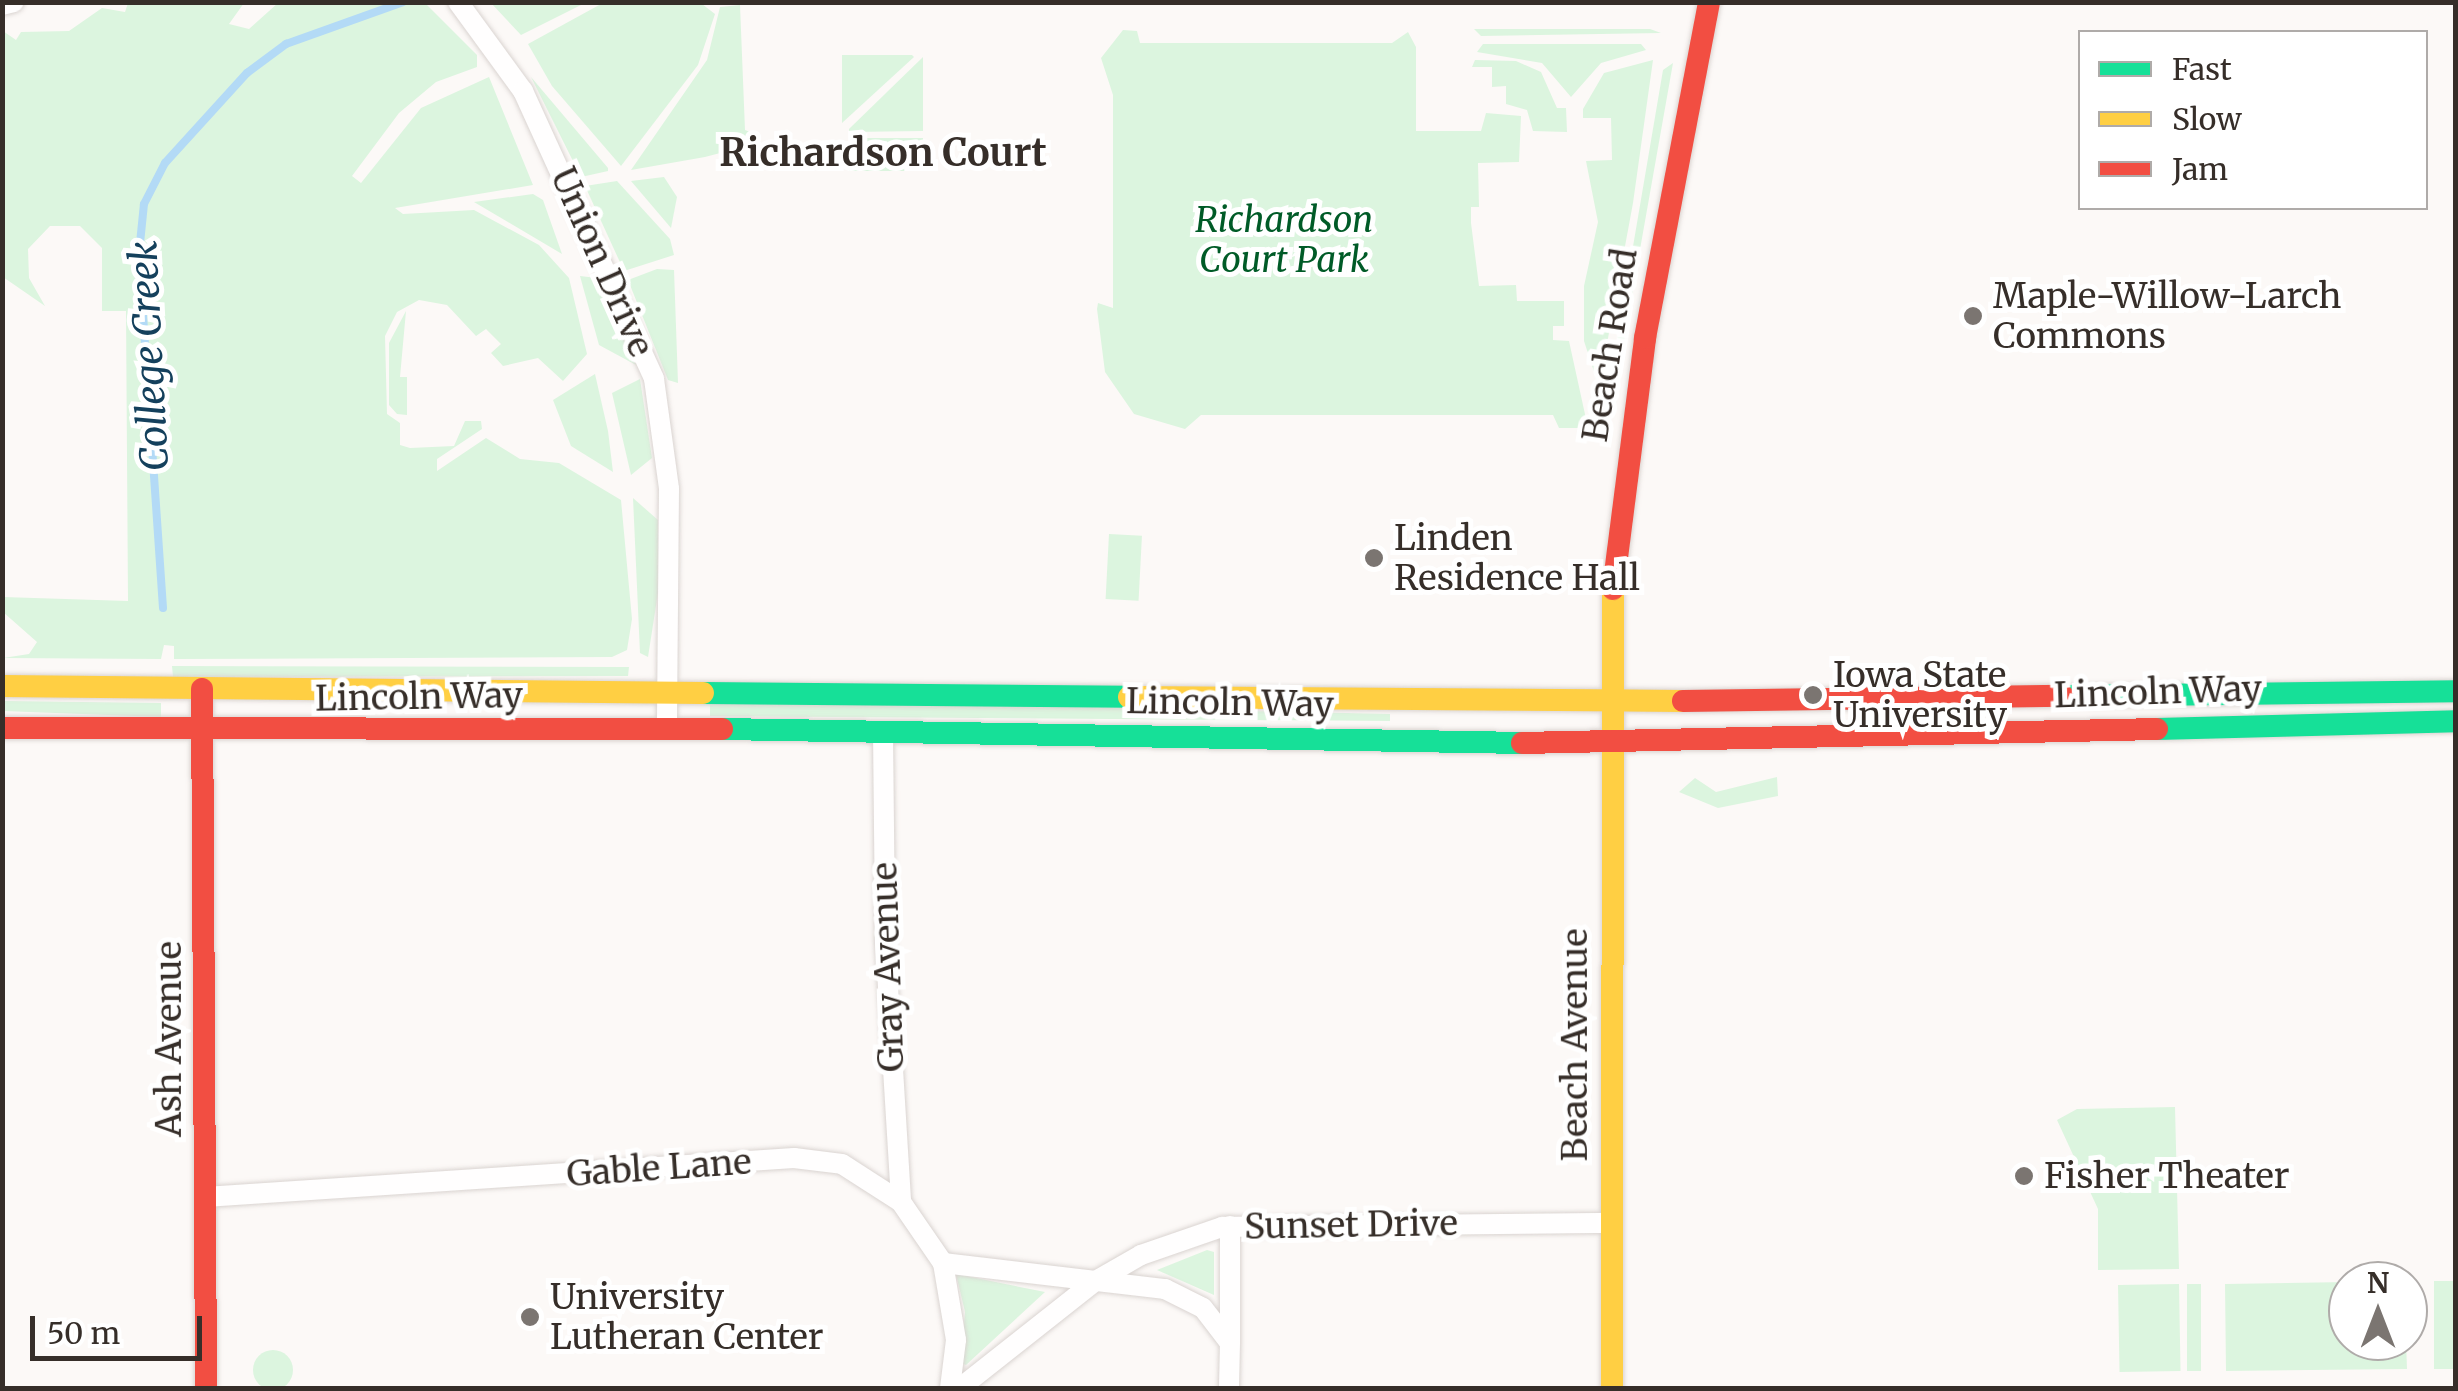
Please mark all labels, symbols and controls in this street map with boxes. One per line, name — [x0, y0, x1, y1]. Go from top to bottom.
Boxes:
legend — [2078, 30, 2428, 210]
text: Fast — [2172, 50, 2232, 88]
text: Slow — [2172, 100, 2242, 138]
district label: Richardson Court — [719, 130, 1047, 176]
text: Jam — [2172, 150, 2228, 188]
street label: Union Drive — [542, 161, 662, 363]
park label: Richardson Court Park — [1195, 199, 1373, 281]
water label: College Creek — [120, 240, 178, 472]
street label: Beach Road — [1574, 245, 1646, 445]
place label: Maple-Willow-Larch Commons — [1993, 275, 2341, 357]
marker: Maple-Willow-Larch Commons — [1962, 305, 1984, 327]
place label: Linden Residence Hall — [1394, 517, 1640, 599]
marker: Linden Residence Hall — [1363, 547, 1385, 569]
place label: Iowa State University — [1833, 654, 2007, 736]
street label: Lincoln Way — [2053, 667, 2263, 717]
street label: Lincoln Way — [315, 674, 523, 720]
street label: Lincoln Way — [1126, 680, 1334, 726]
marker: Iowa State University — [1802, 684, 1824, 706]
street label: Gray Avenue — [863, 861, 913, 1073]
street label: Beach Avenue — [1554, 929, 1596, 1161]
street label: Ash Avenue — [148, 941, 190, 1137]
street label: Gable Lane — [565, 1141, 753, 1195]
place label: Fisher Theater — [2044, 1155, 2289, 1197]
marker: Fisher Theater — [2013, 1165, 2035, 1187]
street label: Sunset Drive — [1244, 1202, 1458, 1248]
north arrow — [2328, 1261, 2428, 1361]
text: N — [2367, 1265, 2389, 1301]
place label: University Lutheran Center — [550, 1276, 823, 1358]
scale bar — [35, 1296, 208, 1358]
marker: University Lutheran Center — [519, 1306, 541, 1328]
text: 50 m — [47, 1314, 120, 1352]

